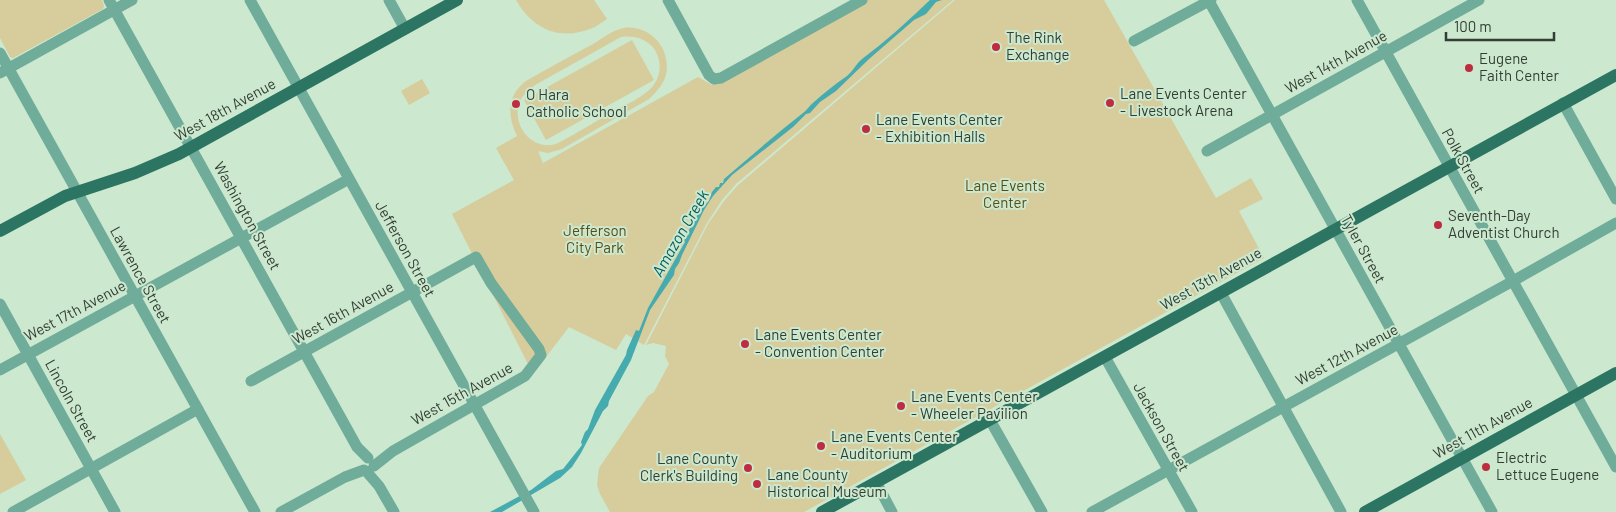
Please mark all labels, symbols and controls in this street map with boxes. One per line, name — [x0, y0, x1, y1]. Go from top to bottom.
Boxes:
scale bar — [1446, 10, 1554, 42]
text: 100 m — [1454, 17, 1492, 35]
street label: West 14th Avenue — [1281, 26, 1390, 97]
place label: The Rink Exchange — [1006, 28, 1070, 63]
marker: The Rink Exchange — [990, 41, 1002, 53]
place label: Eugene Faith Center — [1479, 49, 1559, 84]
marker: Eugene Faith Center — [1463, 62, 1475, 74]
street label: West 18th Avenue — [171, 74, 278, 144]
place label: Lane Events Center - Livestock Arena — [1120, 84, 1247, 119]
place label: O Hara Catholic School — [526, 85, 627, 120]
marker: Lane Events Center - Livestock Arena — [1104, 97, 1116, 109]
marker: O Hara Catholic School — [510, 98, 522, 110]
place label: Lane Events Center - Exhibition Halls — [876, 110, 1003, 145]
marker: Lane Events Center - Exhibition Halls — [860, 123, 872, 135]
street label: Polk Street — [1439, 125, 1489, 196]
street label: Washington Street — [211, 158, 285, 273]
park label: Lane Events Center — [965, 176, 1045, 211]
water label: Amazon Creek — [647, 186, 712, 279]
street label: Jefferson Street — [372, 197, 440, 300]
place label: Seventh-Day Adventist Church — [1448, 206, 1560, 241]
street label: Tyler Street — [1338, 211, 1390, 286]
marker: Seventh-Day Adventist Church — [1432, 219, 1444, 231]
park label: Jefferson City Park — [563, 221, 627, 256]
street label: Lawrence Street — [107, 223, 175, 326]
street label: West 13th Avenue — [1157, 243, 1264, 313]
street label: West 17th Avenue — [21, 276, 128, 344]
street label: West 16th Avenue — [289, 277, 396, 347]
street label: West 12th Avenue — [1292, 320, 1401, 389]
place label: Lane Events Center - Convention Center — [755, 325, 885, 360]
marker: Lane Events Center - Convention Center — [739, 338, 751, 350]
street label: Lincoln Street — [42, 356, 102, 445]
street label: West 15th Avenue — [408, 358, 515, 428]
street label: Jackson Street — [1130, 379, 1194, 474]
place label: Lane Events Center - Wheeler Pavilion — [911, 387, 1038, 422]
street label: West 11th Avenue — [1430, 392, 1535, 462]
marker: Lane Events Center - Wheeler Pavilion — [895, 400, 907, 412]
place label: Lane Events Center - Auditorium — [831, 427, 958, 462]
marker: Lane Events Center - Auditorium — [815, 440, 827, 452]
place label: Electric Lettuce Eugene — [1496, 448, 1599, 483]
place label: Lane County Clerk's Building — [640, 449, 738, 484]
marker: Electric Lettuce Eugene — [1480, 461, 1492, 473]
marker: Lane County Clerk's Building — [742, 462, 754, 474]
place label: Lane County Historical Museum — [767, 465, 887, 500]
marker: Lane County Historical Museum — [751, 478, 763, 490]

